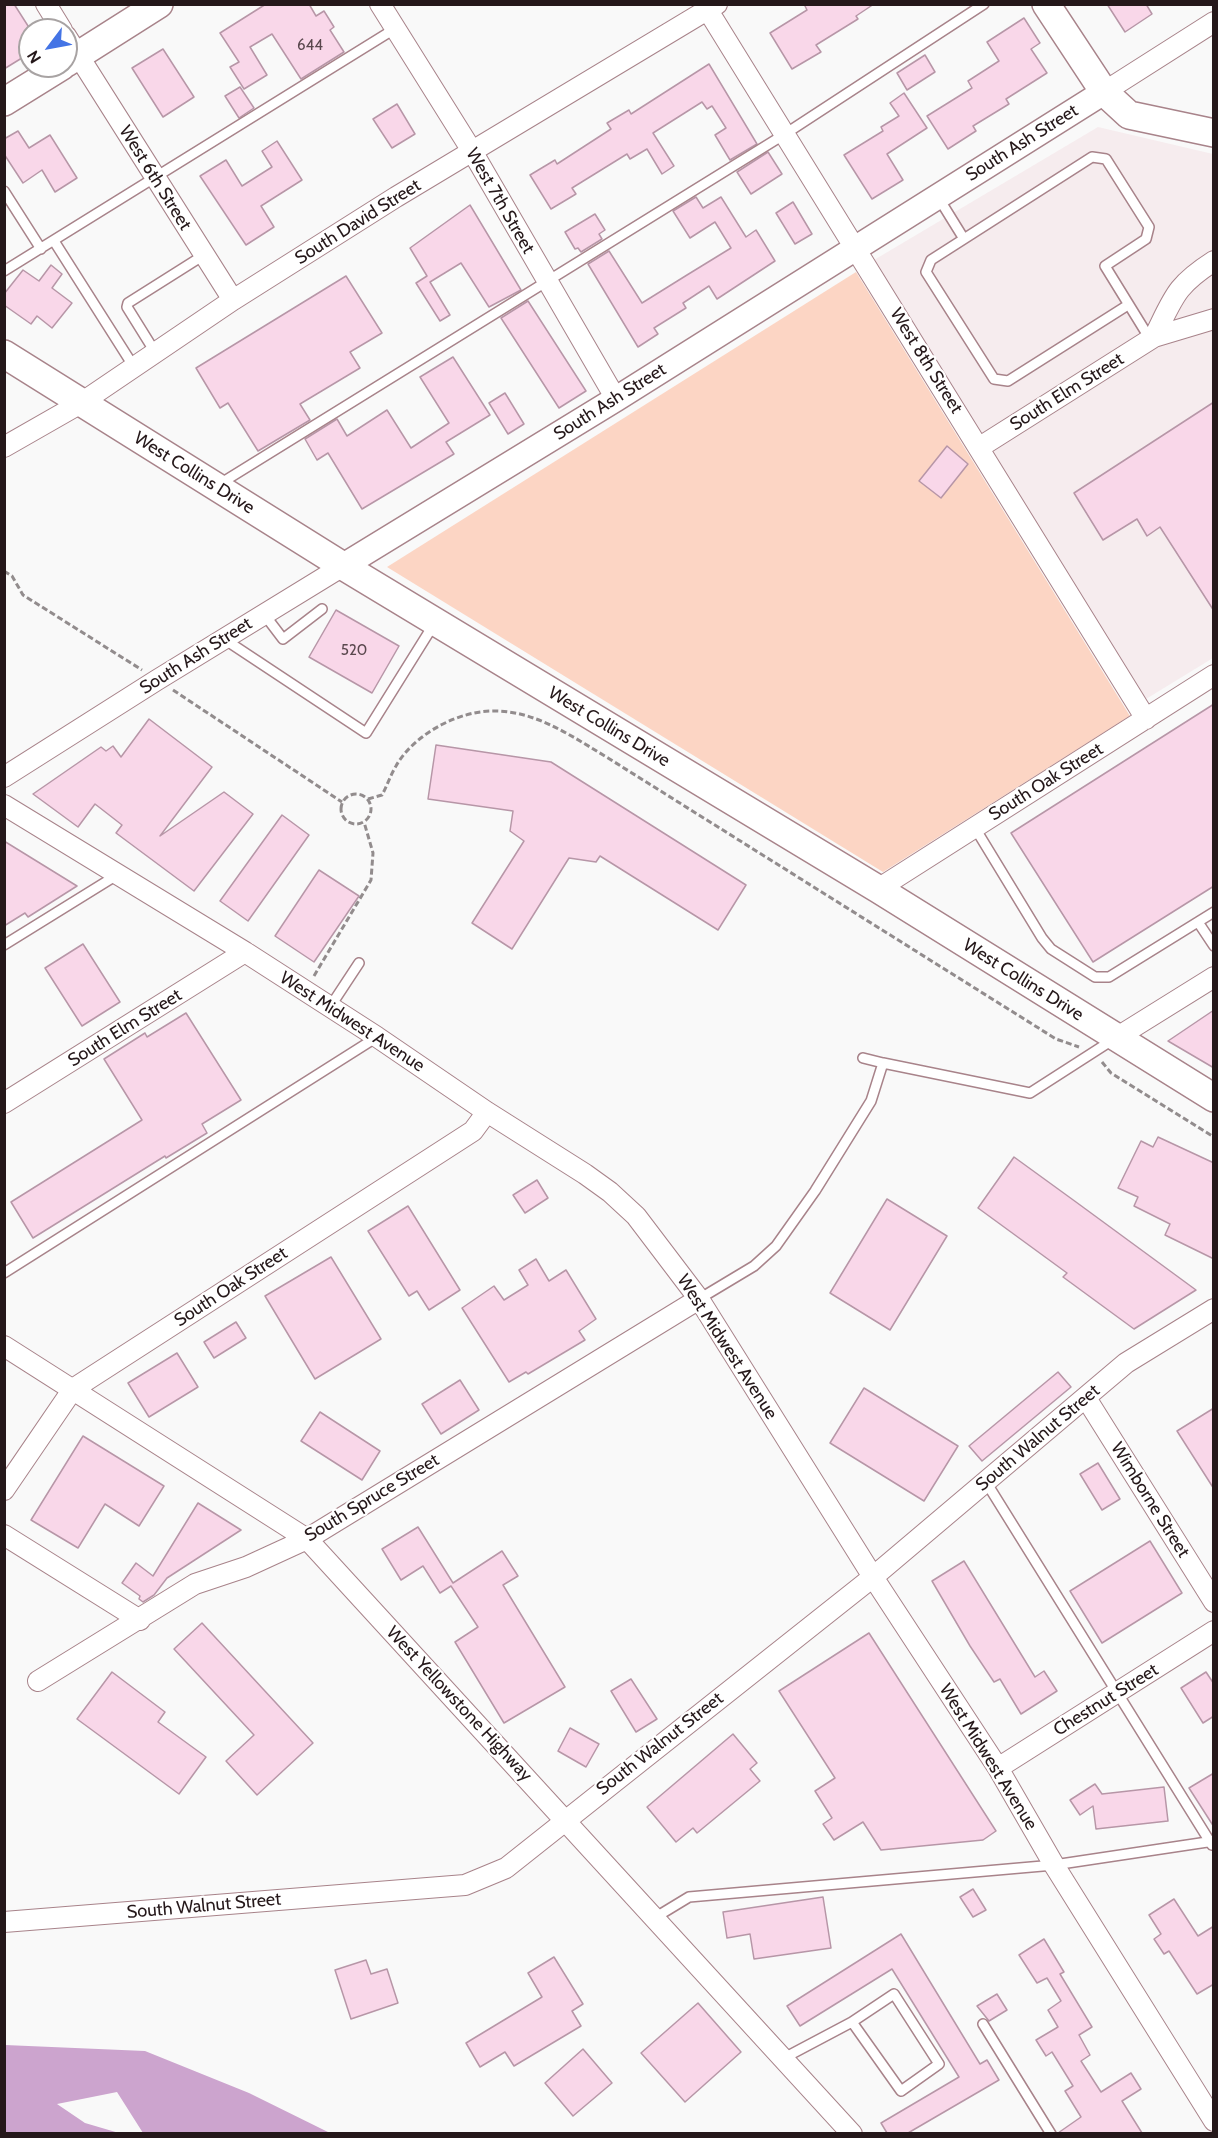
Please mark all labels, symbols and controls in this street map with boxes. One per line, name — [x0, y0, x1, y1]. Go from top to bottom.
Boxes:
north arrow — [18, 18, 78, 78]
house number: 644 — [297, 37, 323, 55]
text: N — [23, 47, 45, 67]
street label: South Ash Street — [962, 100, 1082, 186]
street label: West 6th Street — [114, 122, 196, 234]
street label: West 7th Street — [461, 144, 539, 258]
street label: South David Street — [291, 175, 425, 269]
street label: West 8th Street — [885, 304, 967, 418]
street label: South Elm Street — [1006, 348, 1128, 436]
street label: South Ash Street — [550, 359, 670, 445]
street label: West Collins Drive — [130, 427, 258, 519]
street label: South Ash Street — [136, 613, 256, 699]
house number: 520 — [341, 642, 367, 660]
street label: West Collins Drive — [544, 682, 674, 772]
street label: South Oak Street — [985, 738, 1107, 826]
street label: West Collins Drive — [959, 934, 1087, 1026]
street label: West Midwest Avenue — [276, 967, 428, 1077]
street label: South Elm Street — [64, 984, 186, 1072]
street label: South Oak Street — [170, 1242, 292, 1332]
street label: West Midwest Avenue — [672, 1271, 782, 1423]
street label: South Walnut Street — [972, 1380, 1104, 1496]
street label: Wimborne Street — [1106, 1438, 1194, 1562]
street label: South Spruce Street — [301, 1449, 443, 1547]
street label: West Yellowstone Highway — [381, 1622, 537, 1786]
street label: Chestnut Street — [1050, 1659, 1162, 1741]
street label: West Midwest Avenue — [934, 1680, 1042, 1834]
street label: South Walnut Street — [592, 1688, 728, 1800]
street label: South Walnut Street — [126, 1888, 282, 1924]

